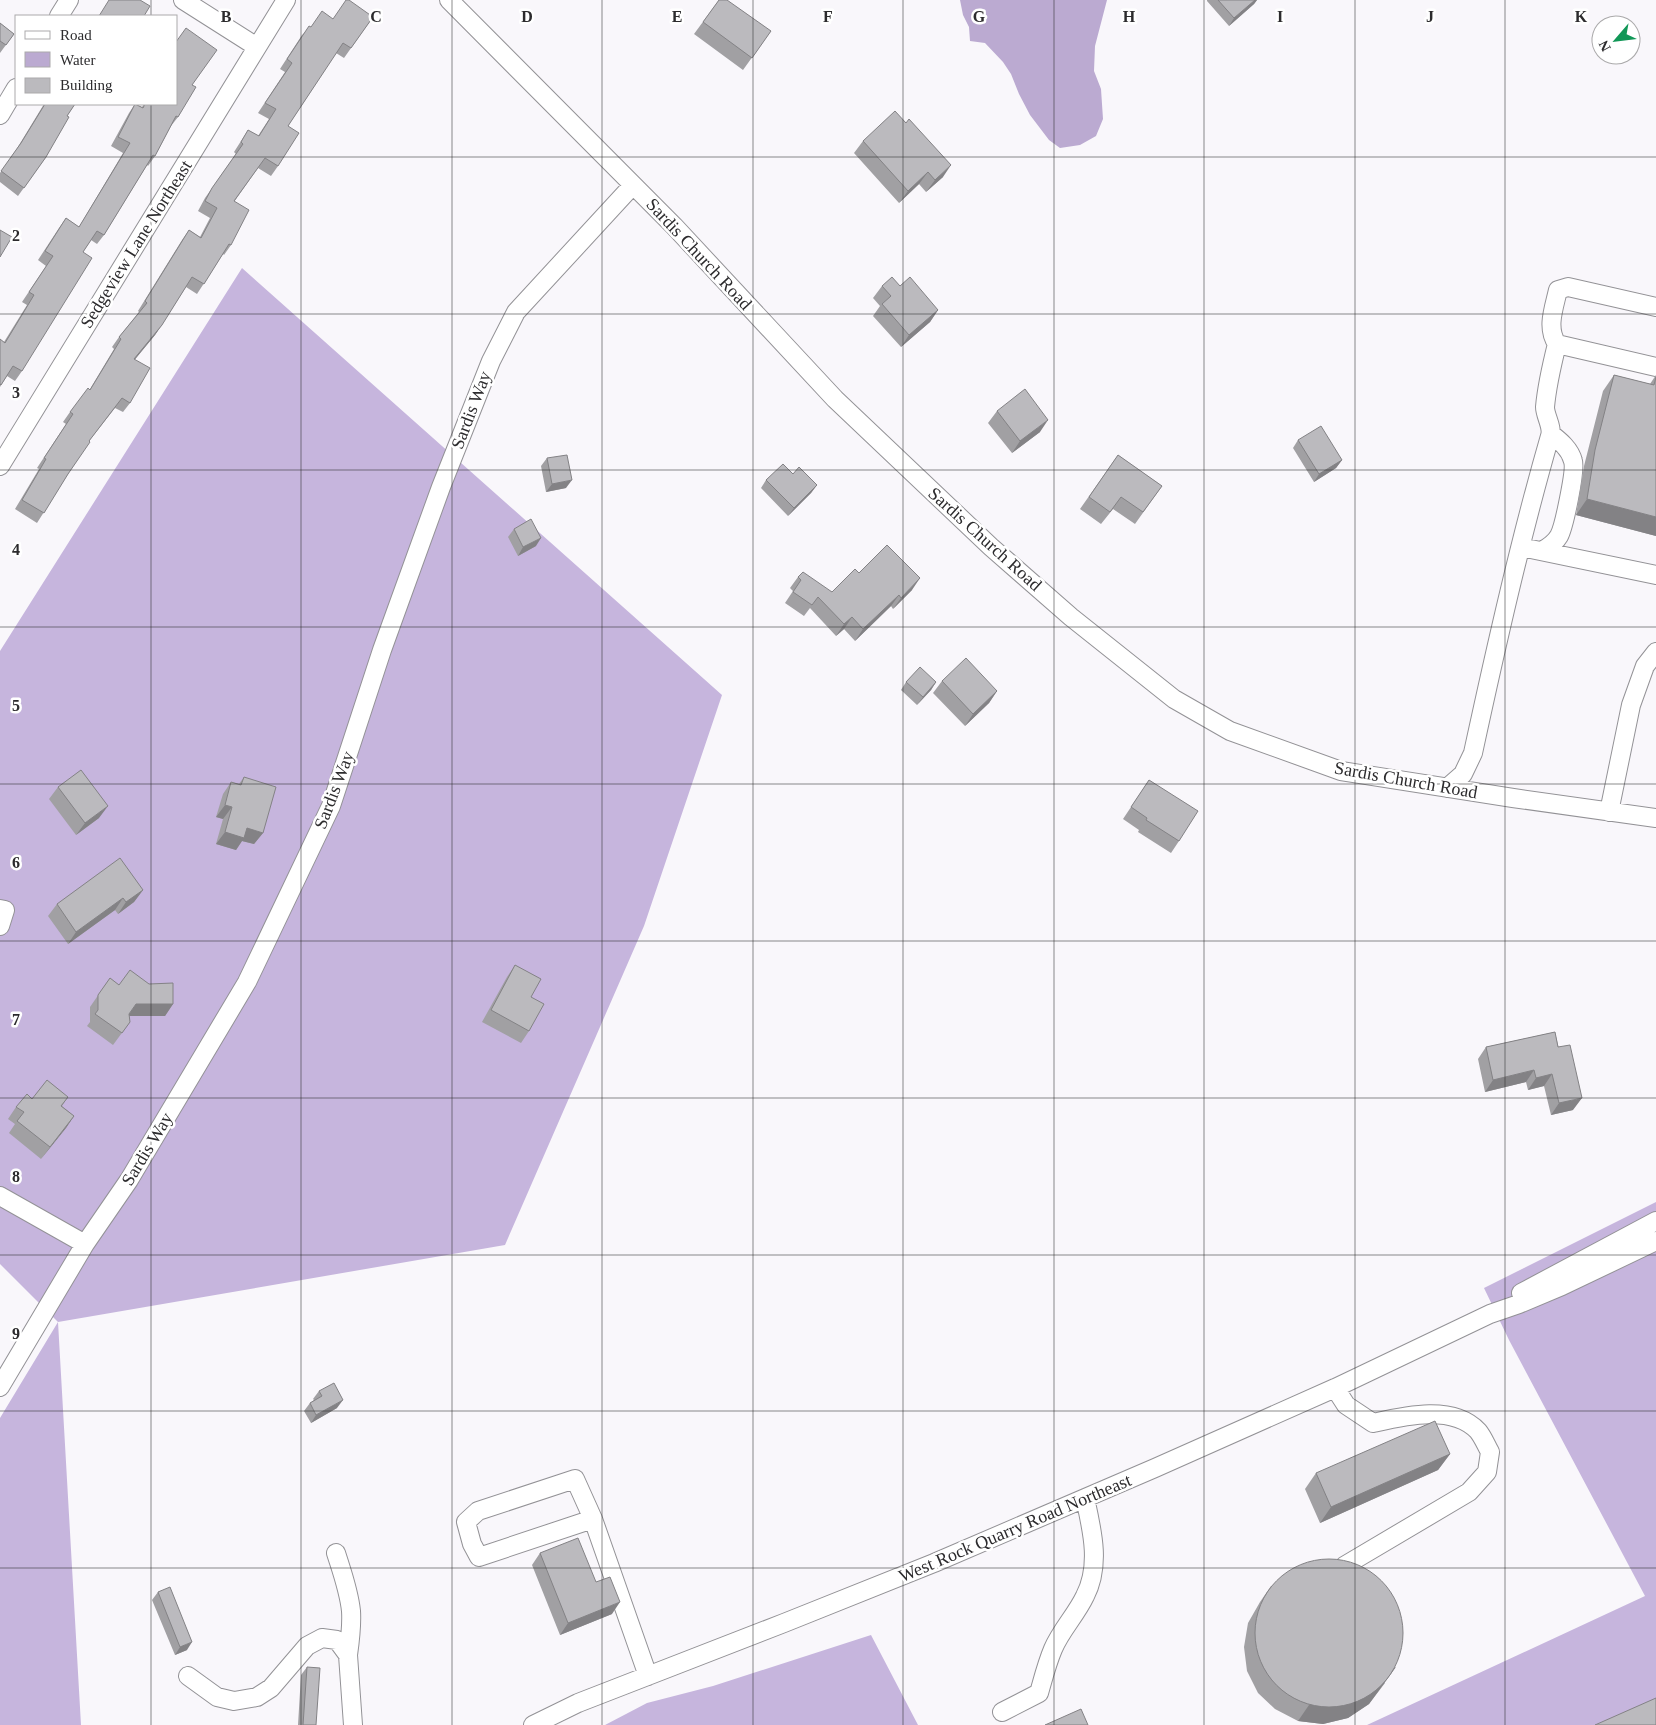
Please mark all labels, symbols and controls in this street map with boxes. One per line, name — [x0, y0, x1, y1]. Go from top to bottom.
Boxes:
text: B — [221, 8, 232, 25]
text: C — [370, 8, 382, 25]
text: D — [521, 8, 533, 25]
text: E — [672, 8, 682, 25]
text: F — [823, 8, 833, 25]
text: G — [973, 8, 986, 25]
text: H — [1123, 8, 1136, 25]
text: I — [1277, 8, 1283, 25]
text: J — [1426, 8, 1434, 25]
text: K — [1575, 8, 1588, 25]
legend — [15, 15, 178, 105]
north arrow — [1591, 15, 1641, 65]
text: Road — [60, 27, 92, 43]
text: N — [1596, 38, 1614, 54]
text: Water — [60, 52, 95, 68]
text: Building — [60, 77, 113, 93]
street label: Sedgeview Lane Northeast — [76, 156, 196, 332]
street label: Sardis Church Road — [642, 194, 756, 314]
text: 2 — [12, 227, 20, 244]
street label: Sardis Way — [447, 368, 495, 452]
text: 3 — [12, 384, 20, 401]
street label: Sardis Church Road — [924, 483, 1046, 595]
text: 4 — [12, 541, 20, 558]
text: 5 — [12, 697, 20, 714]
street label: Sardis Way — [310, 748, 358, 832]
street label: Sardis Church Road — [1333, 758, 1479, 802]
text: 6 — [12, 854, 20, 871]
text: 7 — [12, 1011, 20, 1028]
street label: Sardis Way — [117, 1109, 177, 1189]
text: 8 — [12, 1168, 20, 1185]
text: 9 — [12, 1325, 20, 1342]
street label: West Rock Quarry Road Northeast — [896, 1470, 1134, 1586]

